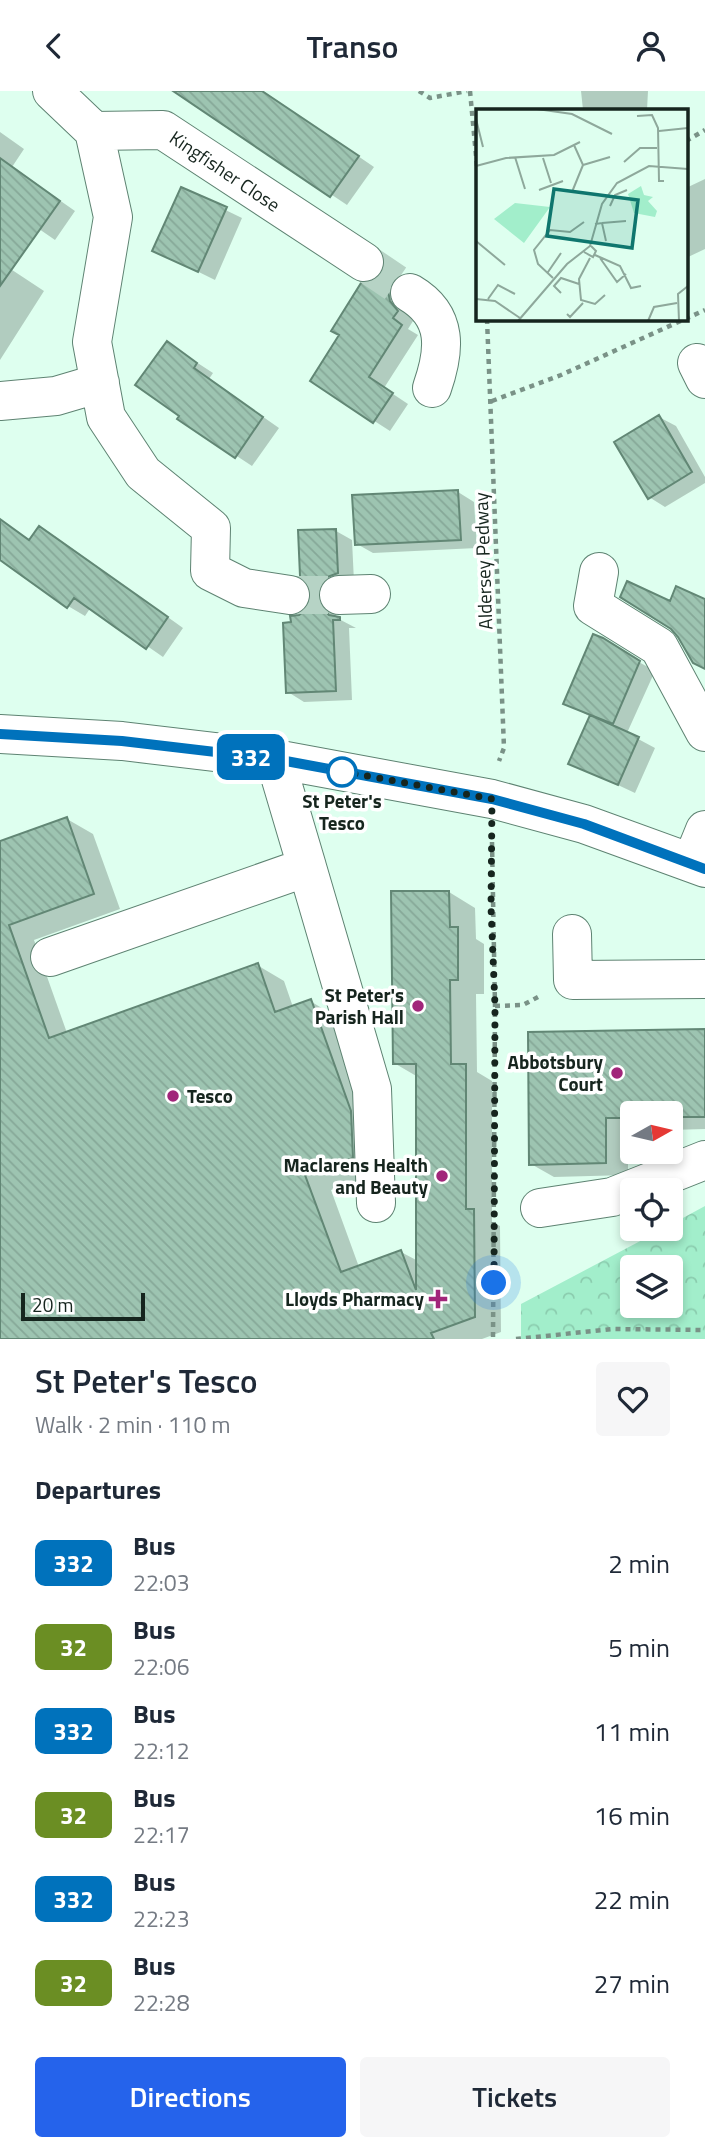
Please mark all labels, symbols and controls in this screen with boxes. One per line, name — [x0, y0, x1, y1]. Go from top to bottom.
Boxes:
text: Transo — [307, 22, 398, 70]
icon: back — [35, 27, 73, 65]
icon: person — [632, 27, 670, 65]
inset map — [476, 109, 688, 320]
street label: Kingfisher Close — [164, 123, 286, 218]
street label: Aldersey Pedway — [466, 492, 499, 630]
line badge: 332 — [211, 734, 291, 780]
text: 332 — [231, 739, 271, 775]
marker: St Peter's Tesco — [327, 757, 357, 787]
place label: St Peter's Tesco — [302, 786, 382, 837]
place label: St Peter's Parish Hall — [315, 980, 404, 1031]
marker: St Peter's Parish Hall — [410, 998, 426, 1014]
place label: Abbotsbury Court — [507, 1047, 603, 1098]
marker: Abbotsbury Court — [609, 1065, 625, 1081]
place label: Tesco — [187, 1081, 233, 1110]
marker: Tesco — [165, 1088, 181, 1104]
north arrow — [620, 1101, 682, 1164]
map controls — [620, 1101, 683, 1318]
place label: Maclarens Health and Beauty — [284, 1150, 428, 1201]
marker: Maclarens Health and Beauty — [434, 1168, 450, 1184]
button: locate — [620, 1178, 683, 1241]
button: layers — [620, 1255, 683, 1318]
your location — [476, 1265, 511, 1300]
place label: Lloyds Pharmacy — [285, 1284, 424, 1313]
scale bar — [21, 1290, 145, 1322]
text: 20 m — [32, 1290, 73, 1319]
marker: Lloyds Pharmacy — [430, 1291, 446, 1307]
text: St Peter's Tesco — [35, 1356, 258, 1406]
button: heart — [596, 1362, 670, 1436]
text: Walk · 2 min · 110 m — [35, 1407, 231, 1442]
text: Departures — [35, 1470, 161, 1509]
text: Bus — [133, 1526, 175, 1565]
text: 2 min — [608, 1544, 670, 1583]
text: 332 — [53, 1545, 94, 1581]
text: 22:03 — [133, 1565, 190, 1600]
text: Bus — [133, 1610, 175, 1649]
text: 5 min — [608, 1628, 670, 1667]
text: 32 — [60, 1629, 87, 1665]
text: 22:06 — [133, 1649, 190, 1684]
text: Bus — [133, 1694, 175, 1733]
text: 11 min — [594, 1712, 670, 1751]
text: 332 — [53, 1713, 94, 1749]
text: 22:12 — [133, 1733, 190, 1768]
text: Bus — [133, 1778, 175, 1817]
text: 16 min — [594, 1796, 670, 1835]
text: 32 — [60, 1797, 87, 1833]
text: 22:17 — [133, 1817, 190, 1852]
text: Bus — [133, 1862, 175, 1901]
text: 22 min — [594, 1880, 670, 1919]
text: 332 — [53, 1881, 94, 1917]
text: 22:23 — [133, 1901, 190, 1936]
text: Bus — [133, 1946, 175, 1985]
text: 27 min — [594, 1964, 670, 2003]
text: 32 — [60, 1965, 87, 2001]
text: 22:28 — [133, 1985, 190, 2020]
button: Directions — [35, 2057, 346, 2137]
button: Tickets — [360, 2057, 670, 2137]

